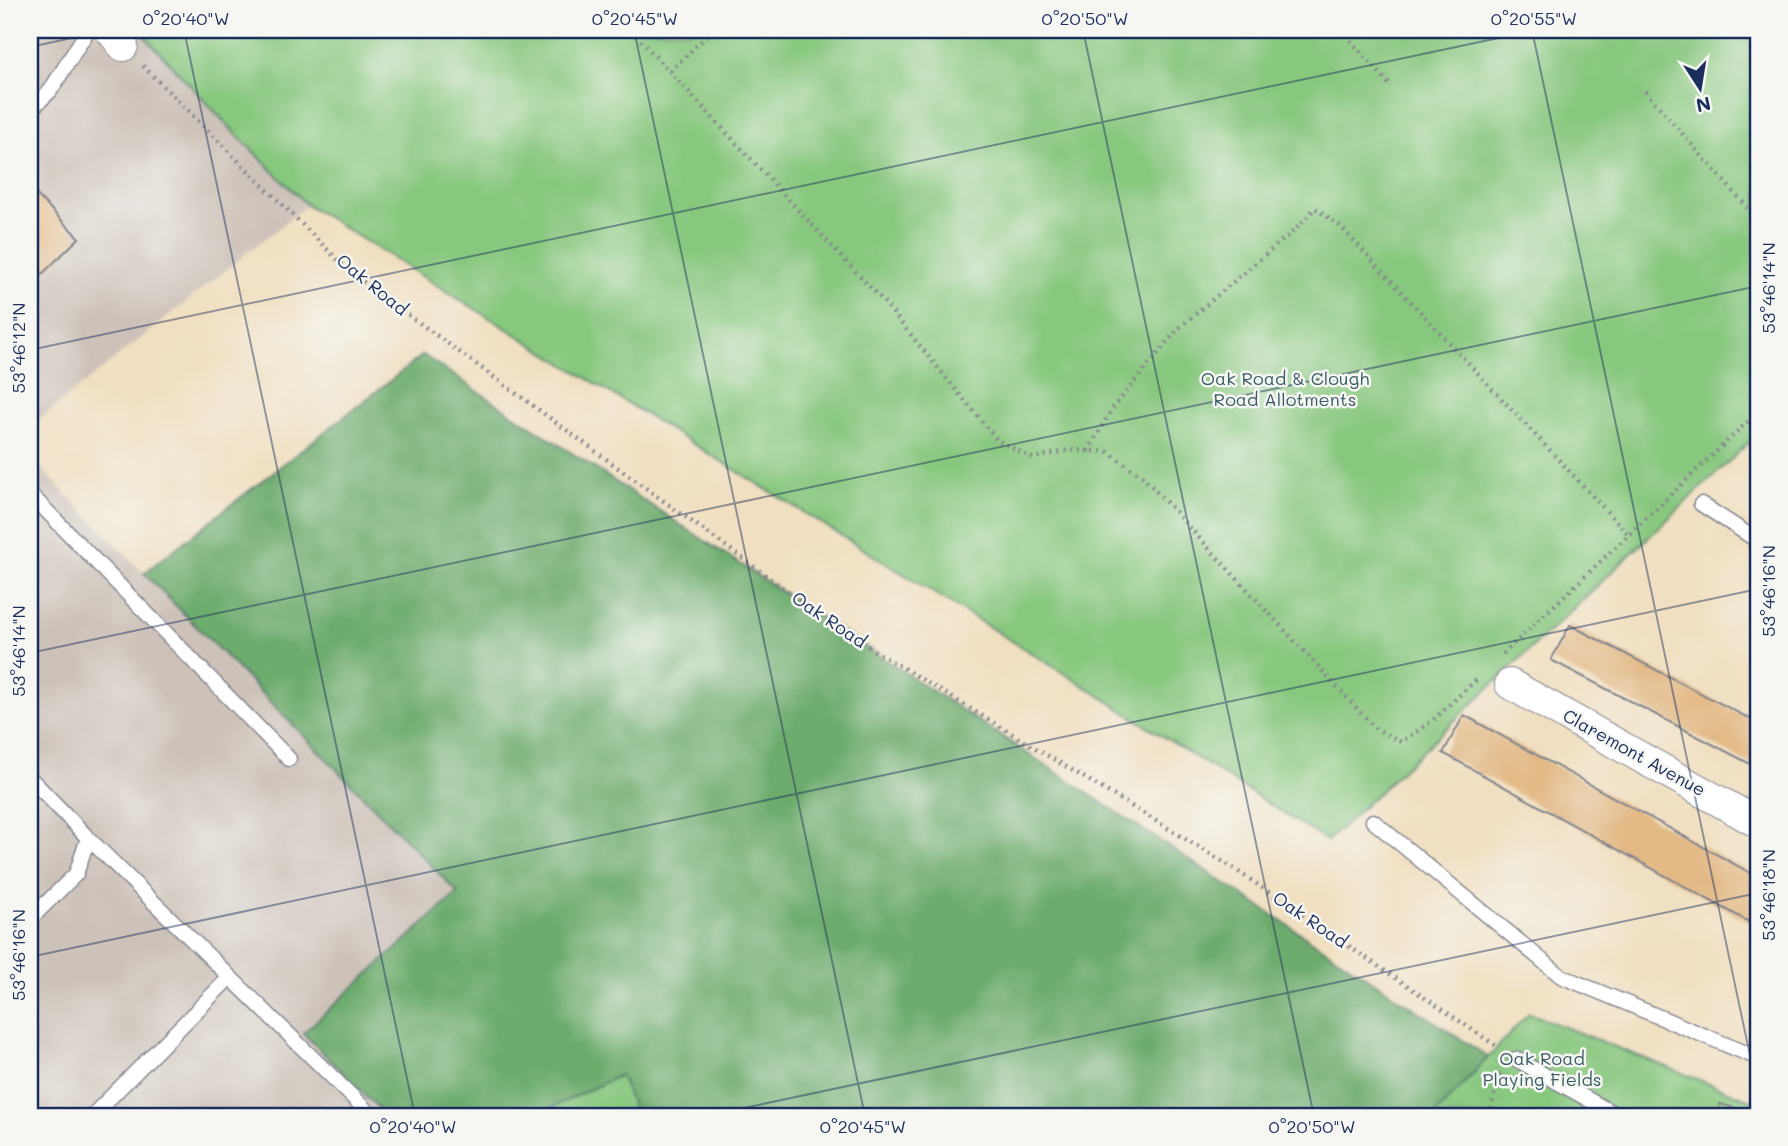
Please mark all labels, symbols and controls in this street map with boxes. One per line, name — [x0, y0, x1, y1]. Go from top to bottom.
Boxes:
text: 0°20'40"W — [143, 6, 229, 30]
text: 0°20'45"W — [592, 6, 678, 30]
text: 0°20'50"W — [1042, 6, 1128, 30]
text: 0°20'55"W — [1491, 6, 1577, 30]
north arrow — [1666, 52, 1736, 122]
text: N — [1694, 91, 1713, 119]
text: 53°46'14"N — [1756, 242, 1780, 334]
street label: Oak Road — [332, 248, 413, 320]
text: 53°46'12"N — [6, 302, 30, 394]
park label: Oak Road & Clough Road Allotments — [1201, 366, 1369, 411]
text: 53°46'16"N — [1756, 545, 1780, 637]
street label: Oak Road — [787, 585, 872, 653]
text: 53°46'14"N — [6, 605, 30, 697]
street label: Claremont Avenue — [1559, 703, 1710, 801]
text: 53°46'18"N — [1756, 849, 1780, 941]
street label: Oak Road — [1268, 885, 1353, 953]
text: 53°46'16"N — [6, 909, 30, 1001]
park label: Oak Road Playing Fields — [1482, 1046, 1602, 1091]
text: 0°20'40"W — [370, 1114, 456, 1138]
text: 0°20'45"W — [820, 1114, 906, 1138]
text: 0°20'50"W — [1269, 1114, 1355, 1138]

